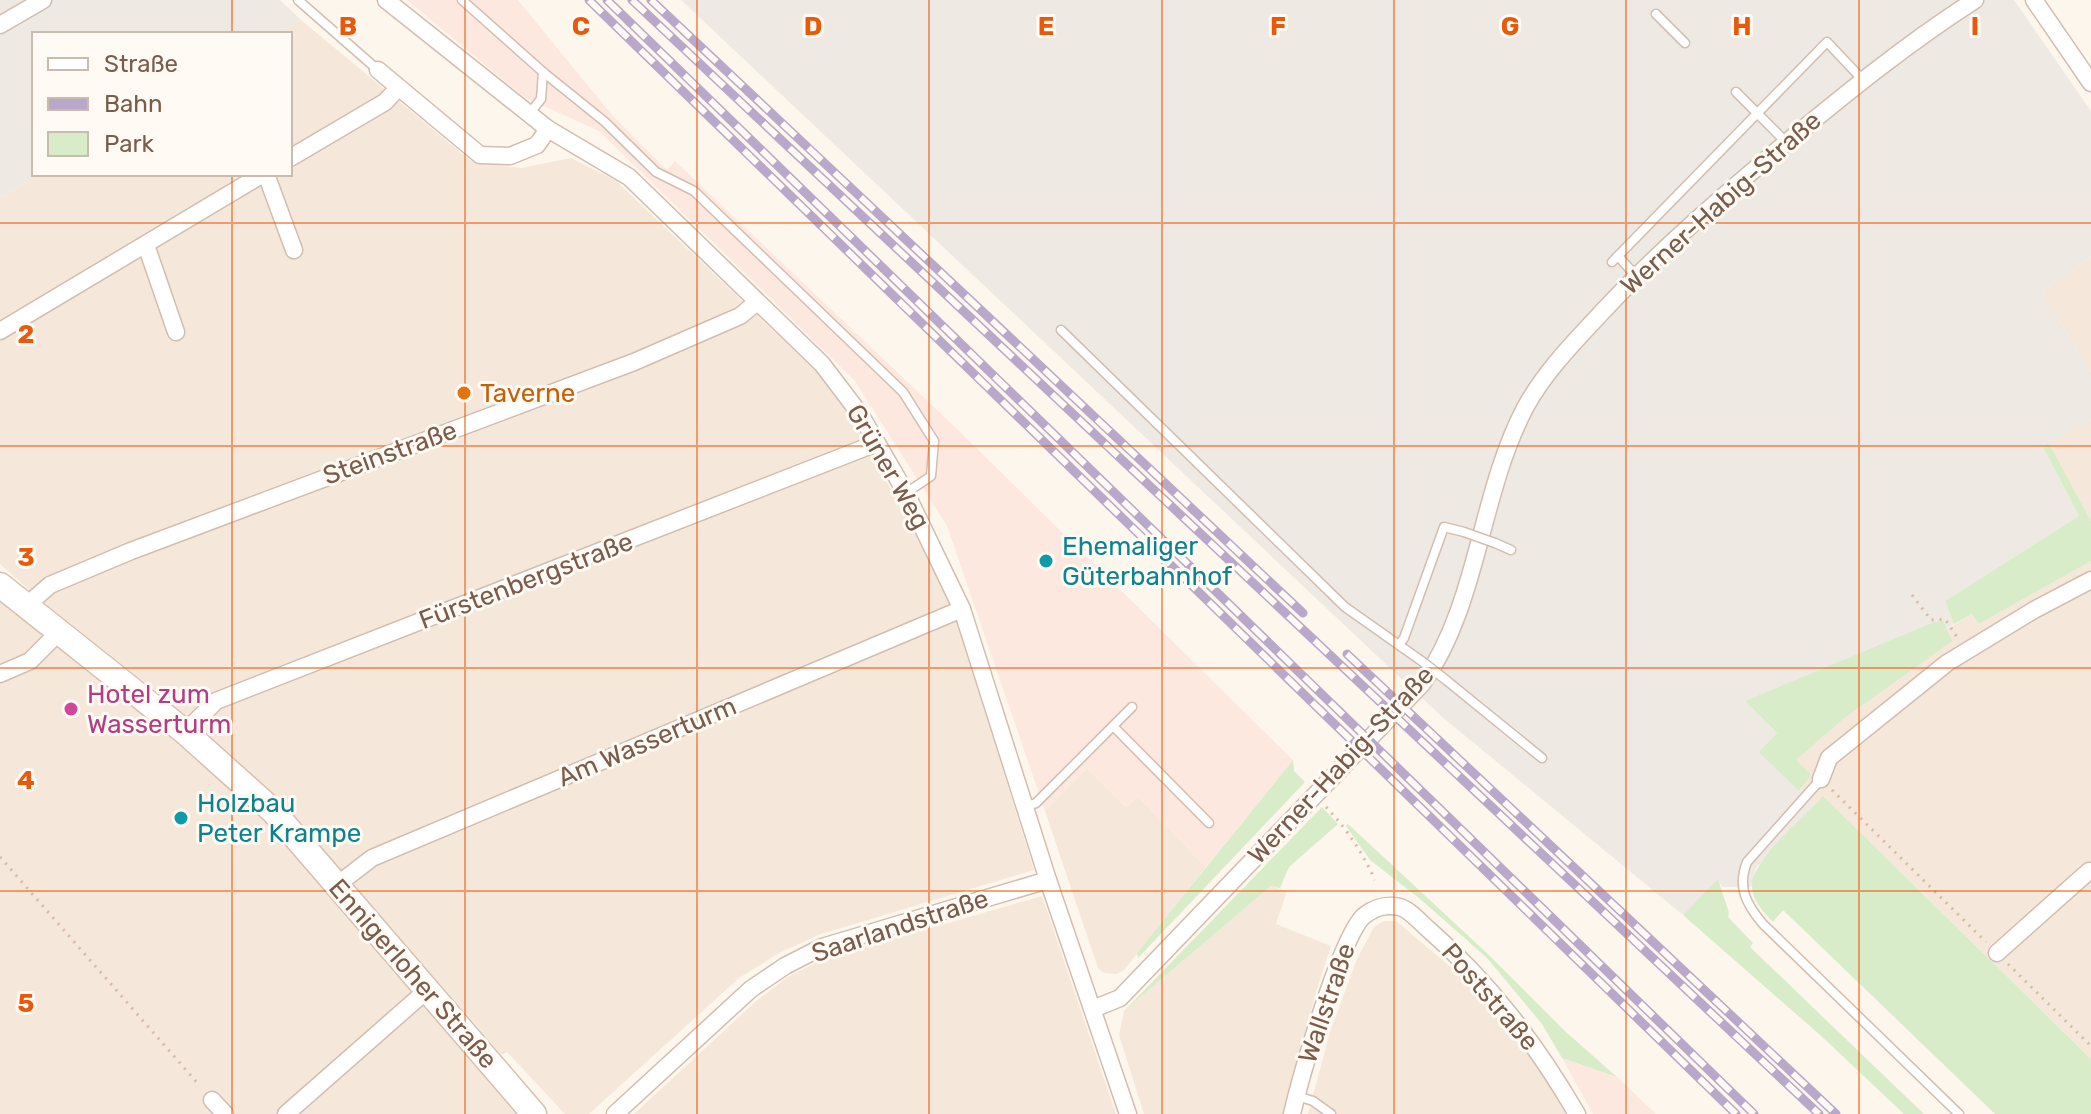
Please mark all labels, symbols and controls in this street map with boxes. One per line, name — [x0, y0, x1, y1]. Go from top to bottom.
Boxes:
text: B — [339, 11, 357, 42]
text: C — [572, 11, 590, 42]
text: D — [804, 11, 822, 42]
text: E — [1038, 11, 1054, 42]
text: F — [1270, 11, 1286, 42]
text: G — [1501, 11, 1519, 42]
text: H — [1732, 11, 1752, 42]
text: I — [1971, 11, 1979, 42]
legend — [32, 32, 292, 176]
text: Straße — [104, 50, 178, 78]
text: Bahn — [104, 90, 162, 118]
street label: Werner-Habig-Straße — [1614, 105, 1828, 301]
text: Park — [104, 130, 155, 158]
text: 2 — [18, 319, 34, 350]
place label: Taverne — [480, 378, 575, 409]
marker: Taverne — [455, 384, 473, 402]
street label: Grüner Weg — [840, 399, 936, 535]
street label: Steinstraße — [319, 414, 461, 492]
street label: Fürstenbergstraße — [415, 526, 637, 636]
place label: Ehemaliger Güterbahnhof — [1062, 531, 1232, 592]
text: 3 — [17, 542, 35, 573]
marker: Ehemaliger Güterbahnhof — [1037, 552, 1055, 570]
street label: Werner-Habig-Straße — [1241, 660, 1441, 870]
place label: Hotel zum Wasserturm — [87, 679, 231, 740]
street label: Am Wasserturm — [553, 690, 741, 794]
marker: Hotel zum Wasserturm — [62, 700, 80, 718]
text: 4 — [17, 765, 35, 796]
place label: Holzbau Peter Krampe — [197, 788, 361, 849]
marker: Holzbau Peter Krampe — [172, 809, 190, 827]
street label: Ennigerloher Straße — [322, 873, 504, 1075]
street label: Saarlandstraße — [808, 883, 992, 969]
street label: Poststraße — [1435, 937, 1545, 1057]
street label: Wallstraße — [1292, 939, 1362, 1067]
text: 5 — [18, 988, 34, 1019]

